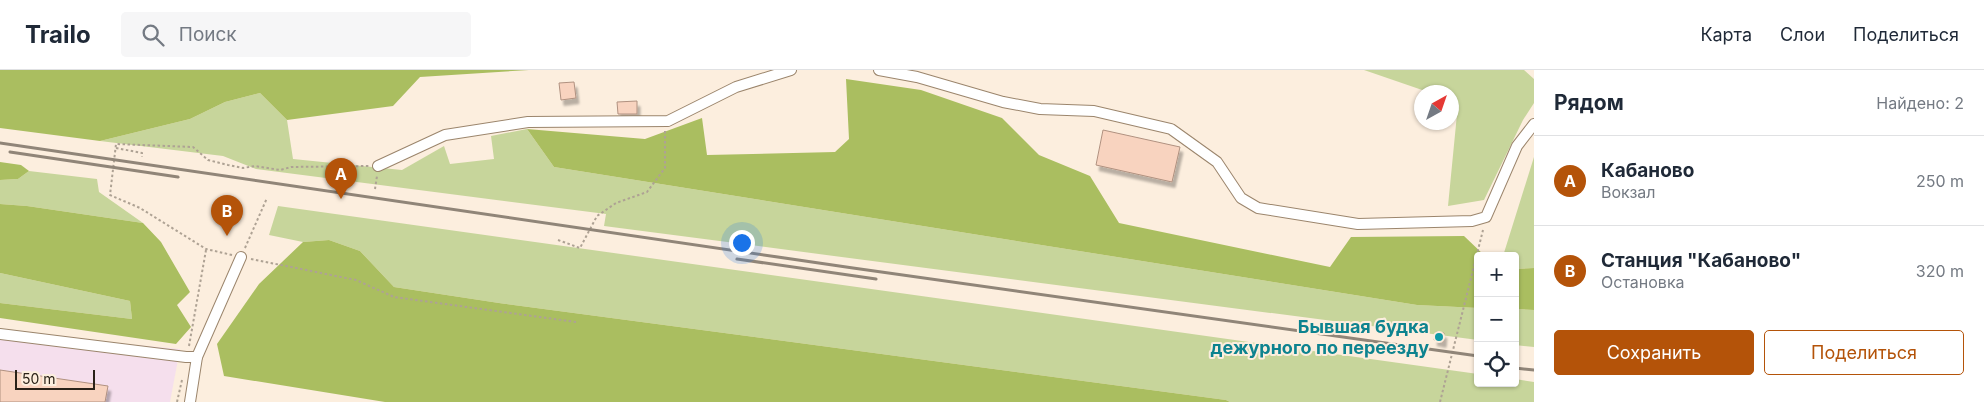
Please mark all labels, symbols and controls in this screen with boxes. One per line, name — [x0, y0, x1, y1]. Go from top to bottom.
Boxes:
search box — [121, 12, 471, 57]
text: Trailo — [25, 20, 91, 49]
icon: search — [139, 21, 167, 49]
text: Поиск — [179, 23, 237, 46]
text: Карта — [1700, 24, 1752, 45]
text: Слои — [1780, 24, 1825, 45]
text: Поделиться — [1853, 24, 1959, 45]
north arrow — [1414, 85, 1459, 130]
text: Рядом — [1554, 90, 1624, 115]
text: Найдено: 2 — [1876, 93, 1964, 113]
pin: A — [325, 158, 357, 199]
text: Кабаново — [1601, 159, 1694, 182]
text: A — [1564, 171, 1576, 191]
text: 250 m — [1916, 171, 1964, 191]
text: Вокзал — [1601, 182, 1655, 202]
pin: B — [211, 195, 243, 236]
your location — [729, 230, 755, 256]
text: Станция "Кабаново" — [1601, 249, 1801, 272]
map controls — [1474, 252, 1519, 387]
button: + — [1474, 252, 1519, 297]
text: B — [1565, 261, 1575, 281]
text: 320 m — [1916, 261, 1964, 281]
text: Остановка — [1601, 272, 1685, 292]
button: − — [1474, 297, 1519, 342]
place label: Бывшая будка дежурного по переезду — [1211, 316, 1429, 358]
button: Сохранить — [1554, 330, 1754, 375]
button: Поделиться — [1764, 330, 1964, 375]
marker: Бывшая будка дежурного по переезду — [1433, 331, 1445, 343]
button: locate — [1474, 342, 1519, 387]
scale bar — [15, 367, 95, 390]
text: 50 m — [22, 370, 56, 387]

